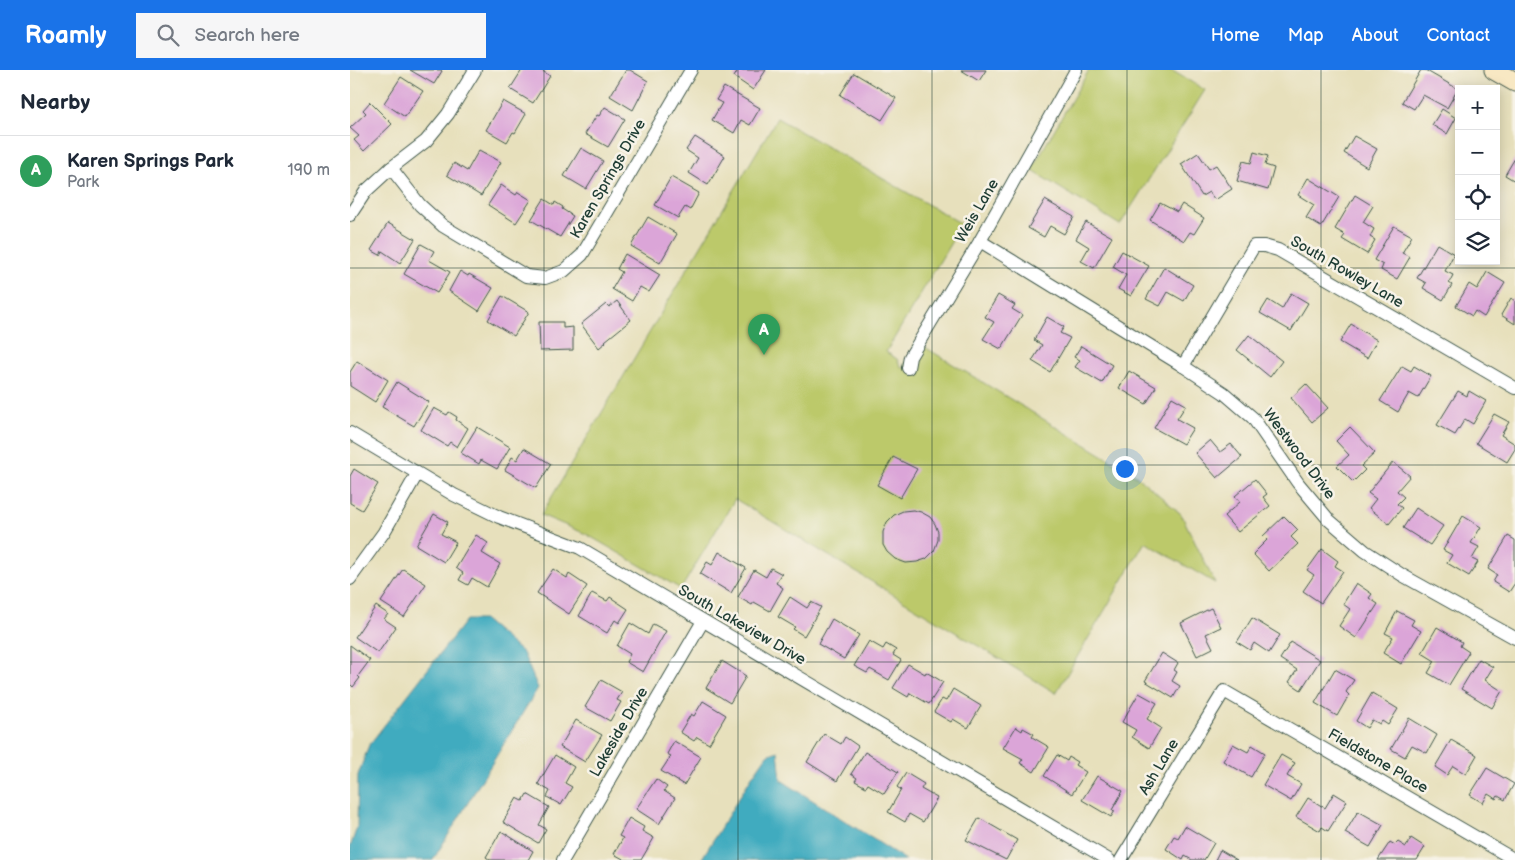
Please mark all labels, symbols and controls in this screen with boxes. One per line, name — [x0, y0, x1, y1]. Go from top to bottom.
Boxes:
search box — [136, 13, 486, 58]
text: Roamly — [25, 21, 106, 50]
icon: search — [154, 21, 182, 49]
text: Search here — [194, 24, 300, 47]
text: Home — [1211, 25, 1260, 46]
text: Map — [1288, 25, 1324, 46]
text: About — [1352, 25, 1399, 46]
text: Contact — [1427, 25, 1490, 46]
map controls — [1455, 85, 1500, 265]
button: + — [1455, 85, 1500, 130]
text: Nearby — [20, 90, 90, 115]
street label: Karen Springs Drive — [566, 116, 650, 242]
button: − — [1455, 130, 1500, 175]
text: Karen Springs Park — [67, 150, 234, 173]
text: A — [31, 161, 41, 180]
text: 190 m — [288, 161, 330, 180]
text: Park — [67, 173, 99, 192]
button: locate — [1455, 175, 1500, 220]
street label: Weis Lane — [951, 176, 1003, 246]
button: layers — [1455, 220, 1500, 265]
street label: South Rowley Lane — [1287, 232, 1407, 312]
pin: A — [748, 314, 780, 355]
street label: Westwood Drive — [1259, 405, 1339, 503]
your location — [1112, 456, 1138, 482]
street label: South Lakeview Drive — [675, 581, 809, 669]
street label: Lakeside Drive — [586, 684, 652, 780]
street label: Fieldstone Place — [1324, 725, 1432, 797]
street label: Ash Lane — [1135, 735, 1183, 799]

